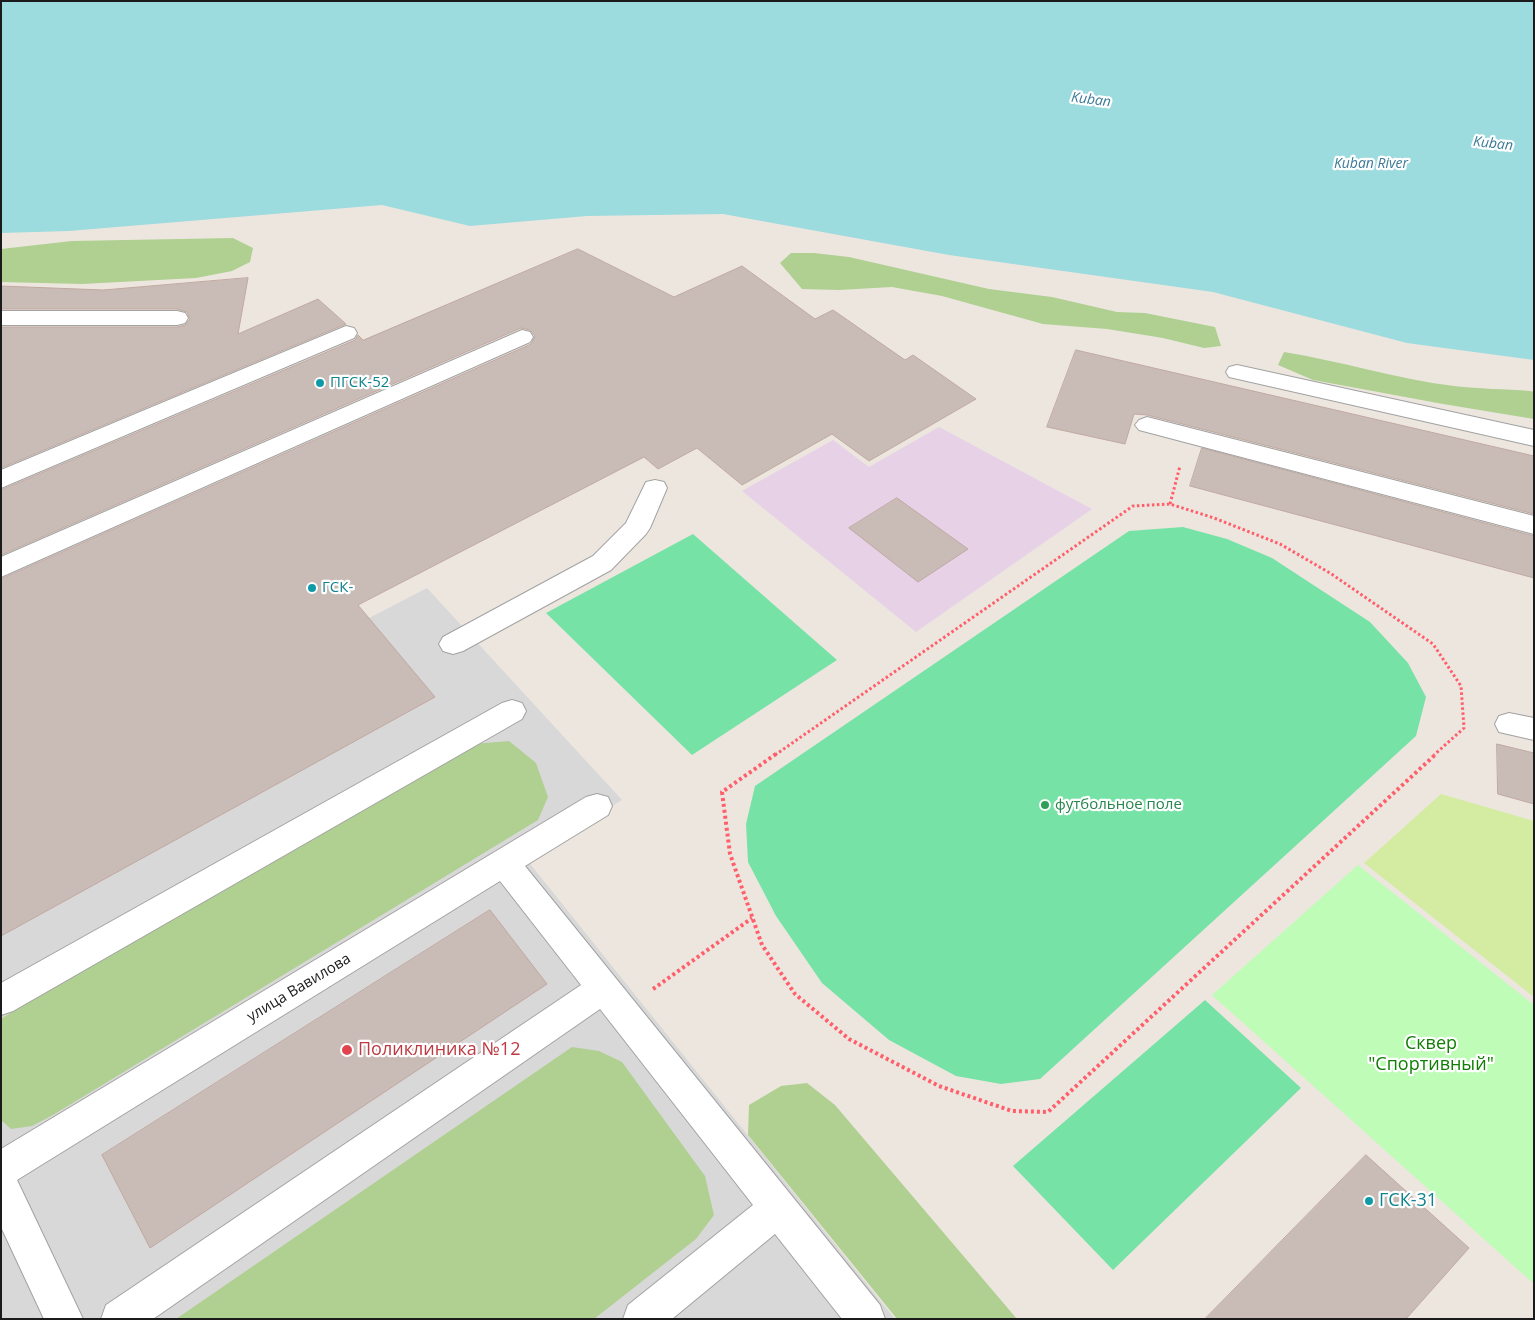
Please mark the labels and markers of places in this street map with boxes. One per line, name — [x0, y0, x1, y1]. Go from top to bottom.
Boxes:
place label: ПГСК-52 — [330, 374, 389, 392]
marker: ПГСК-52 — [314, 377, 326, 389]
place label: ГСК- — [322, 579, 353, 597]
marker: ГСК- — [306, 582, 318, 594]
place label: футбольное поле — [1055, 796, 1182, 814]
marker: футбольное поле — [1039, 799, 1051, 811]
place label: Поликлиника №12 — [358, 1039, 520, 1061]
marker: Поликлиника №12 — [340, 1043, 354, 1057]
place label: ГСК-31 — [1379, 1190, 1437, 1212]
marker: ГСК-31 — [1363, 1195, 1375, 1207]

